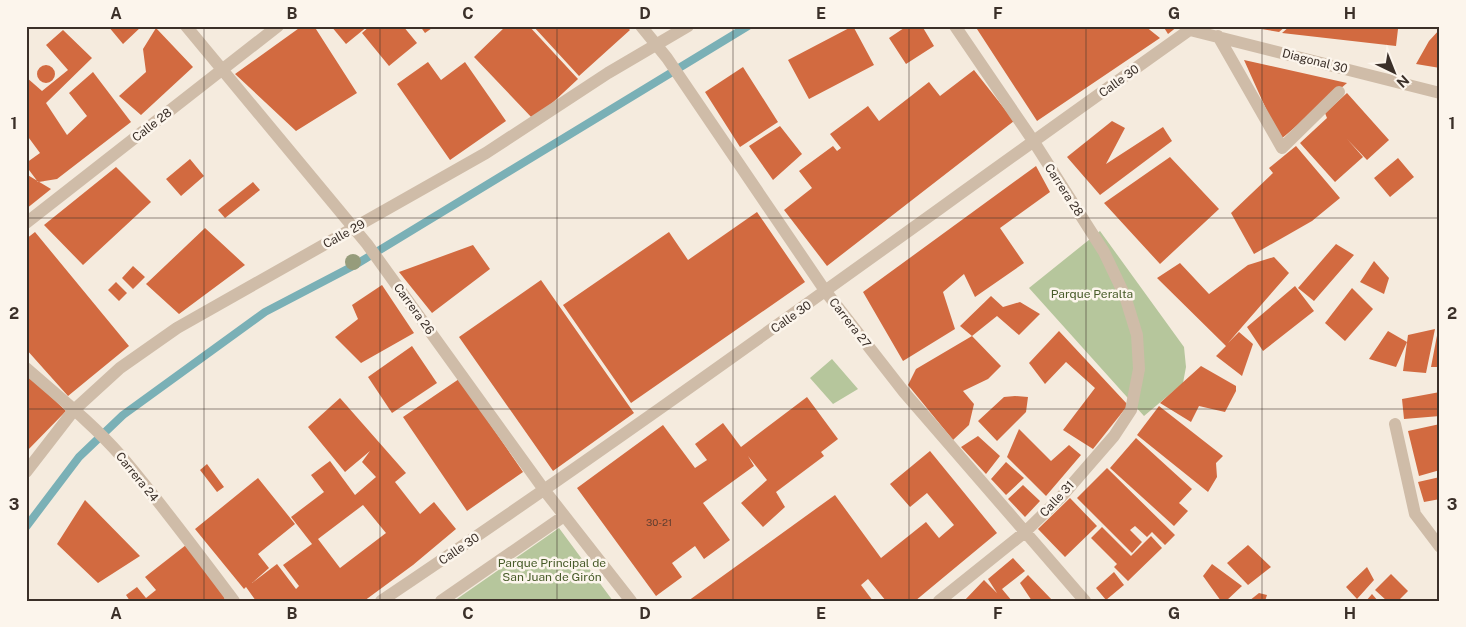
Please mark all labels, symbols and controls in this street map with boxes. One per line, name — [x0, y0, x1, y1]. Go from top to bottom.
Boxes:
text: A — [110, 4, 122, 23]
text: B — [287, 4, 298, 23]
text: C — [462, 4, 474, 23]
text: D — [639, 4, 651, 23]
text: E — [816, 4, 826, 23]
text: F — [993, 4, 1003, 23]
text: G — [1168, 4, 1180, 23]
text: H — [1344, 4, 1356, 23]
street label: Diagonal 30 — [1281, 46, 1349, 76]
north arrow — [1368, 48, 1418, 98]
street label: Calle 30 — [1096, 62, 1142, 100]
text: N — [1393, 72, 1412, 91]
street label: Calle 28 — [129, 105, 175, 145]
text: 1 — [11, 114, 17, 133]
text: 1 — [1449, 114, 1455, 133]
street label: Carrera 28 — [1042, 161, 1086, 219]
street label: Calle 29 — [321, 217, 367, 251]
street label: Carrera 26 — [391, 281, 437, 337]
park label: Parque Peralta — [1051, 287, 1133, 301]
street label: Carrera 27 — [826, 295, 874, 351]
street label: Calle 30 — [768, 298, 814, 336]
text: 2 — [9, 304, 19, 323]
text: 2 — [1447, 304, 1457, 323]
street label: Carrera 24 — [113, 449, 161, 505]
street label: Calle 31 — [1037, 478, 1077, 520]
text: 3 — [9, 495, 19, 514]
text: 3 — [1447, 495, 1457, 514]
house number: 30-21 — [646, 516, 672, 528]
street label: Calle 30 — [436, 530, 482, 568]
park label: Parque Principal de San Juan de Girón — [498, 556, 606, 584]
text: A — [110, 604, 122, 623]
text: B — [287, 604, 298, 623]
text: C — [462, 604, 474, 623]
text: D — [639, 604, 651, 623]
text: E — [816, 604, 826, 623]
text: F — [993, 604, 1003, 623]
text: G — [1168, 604, 1180, 623]
text: H — [1344, 604, 1356, 623]

